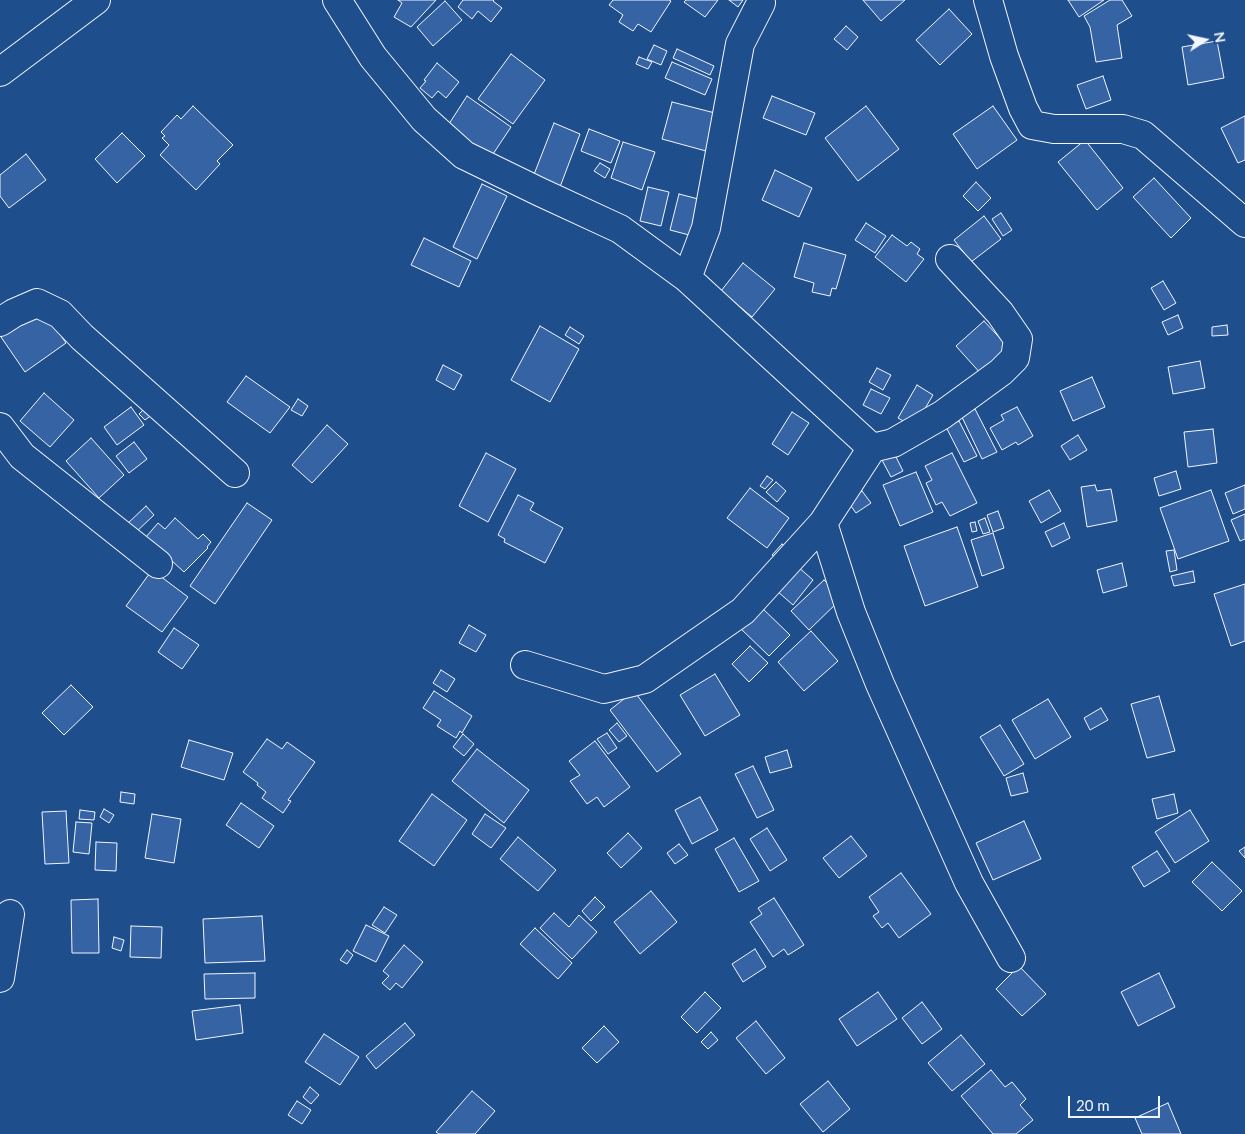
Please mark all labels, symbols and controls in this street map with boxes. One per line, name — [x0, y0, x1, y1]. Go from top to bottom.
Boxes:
north arrow — [1180, 15, 1230, 65]
text: N — [1211, 31, 1230, 44]
scale bar — [1070, 1086, 1162, 1118]
text: 20 m — [1076, 1096, 1110, 1114]

